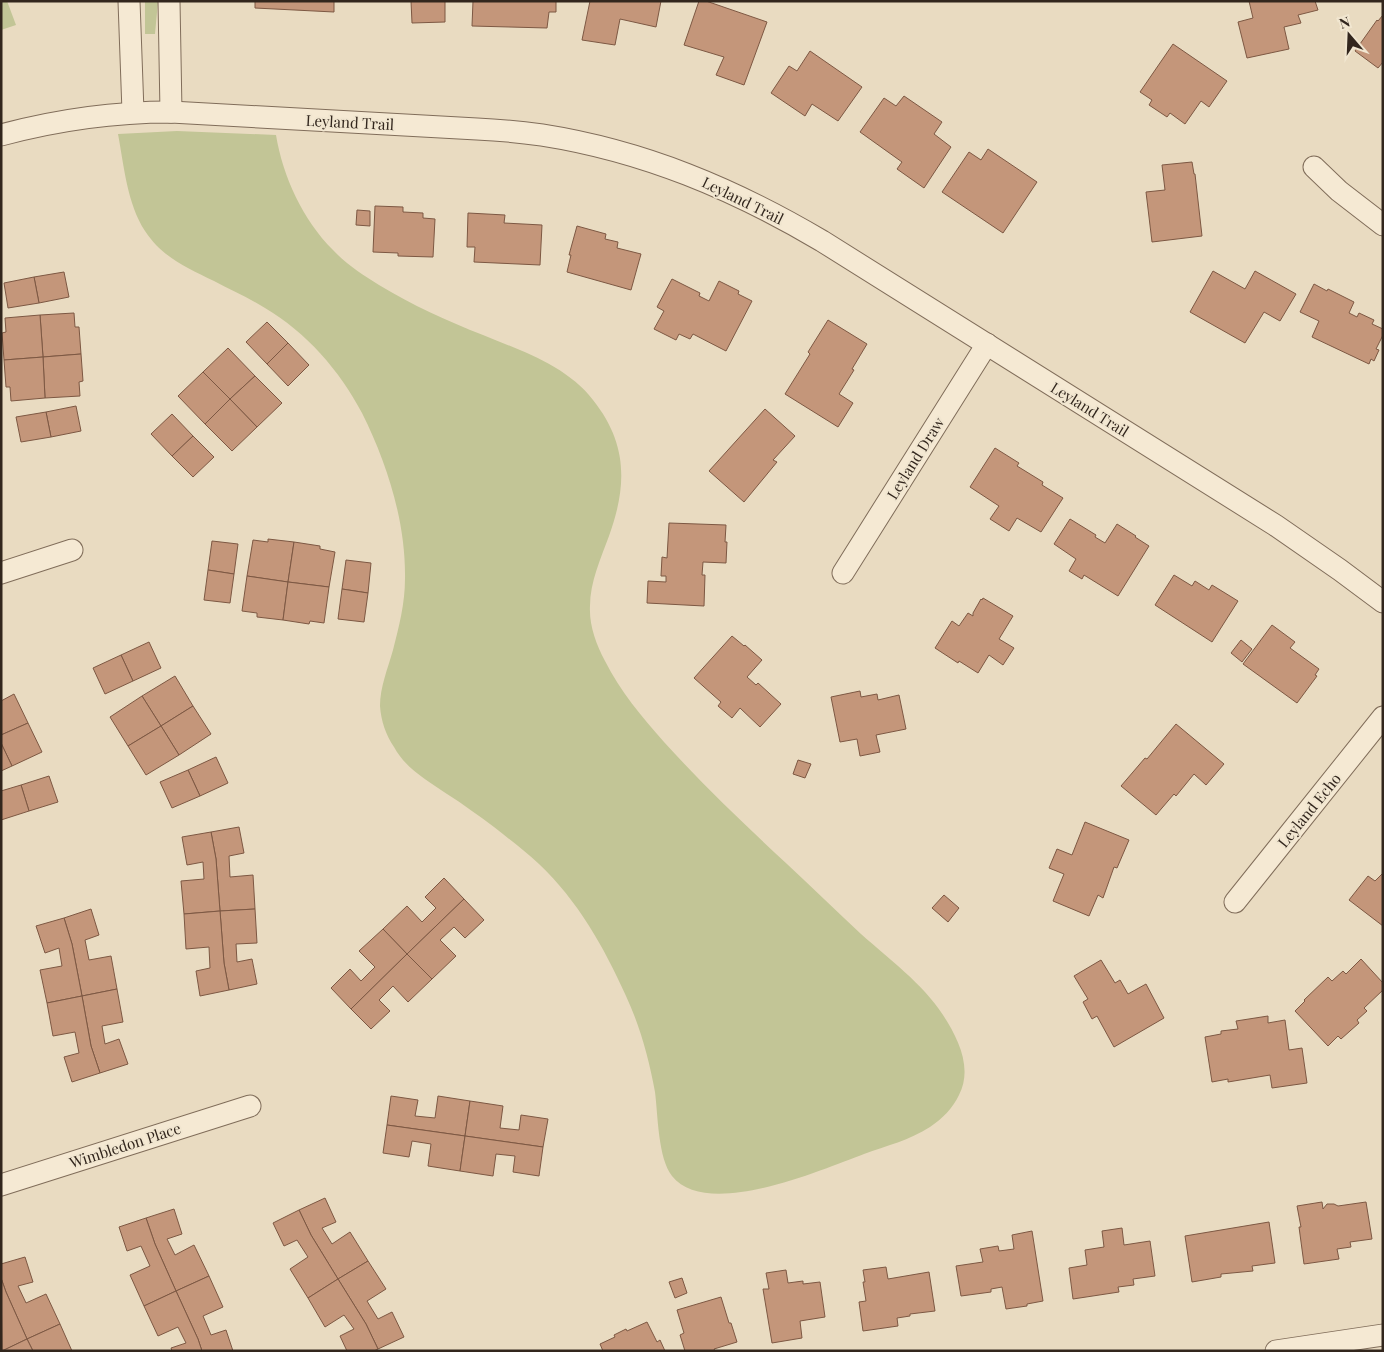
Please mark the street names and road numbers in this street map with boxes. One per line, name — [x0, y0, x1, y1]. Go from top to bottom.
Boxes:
street label: Leyland Trail — [305, 110, 395, 134]
street label: Leyland Trail — [699, 172, 787, 228]
street label: Leyland Trail — [1047, 377, 1133, 441]
street label: Leyland Draw — [882, 413, 948, 503]
street label: Leyland Echo — [1273, 769, 1345, 851]
street label: Wimbledon Place — [66, 1118, 183, 1173]

